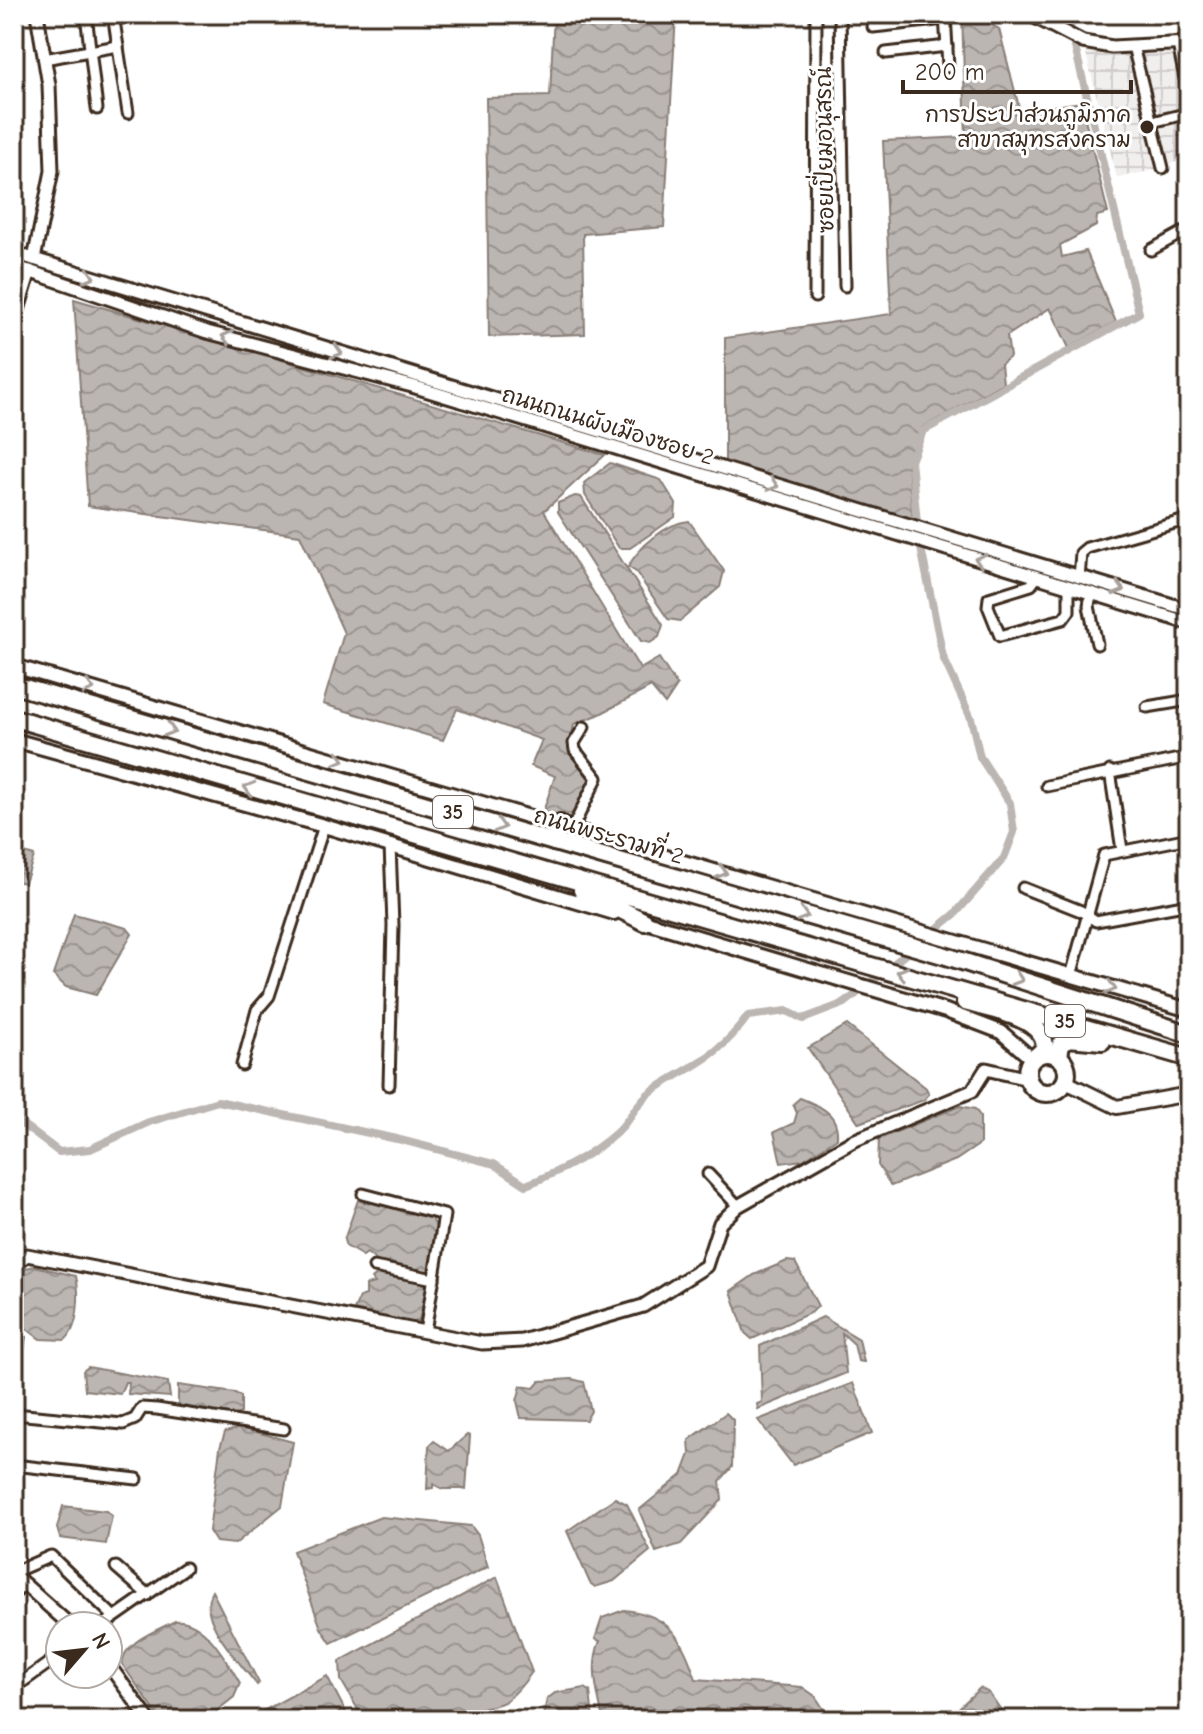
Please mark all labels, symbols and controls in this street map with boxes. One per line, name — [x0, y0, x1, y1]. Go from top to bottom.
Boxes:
scale bar — [903, 44, 1131, 94]
text: 200 m — [915, 58, 985, 86]
street label: ซอยเปี่ยมอนุสรณ์ — [803, 66, 842, 233]
place label: การประปาส่วนภูมิภาค สาขาสมุทรสงคราม — [925, 101, 1131, 156]
marker: การประปาส่วนภูมิภาค สาขาสมุทรสงคราม — [1138, 118, 1156, 136]
one-way arrow — [81, 266, 95, 282]
one-way arrow — [220, 329, 234, 346]
one-way arrow — [330, 343, 344, 359]
street label: ถนนถนนผังเมืองซอย 2 — [499, 380, 717, 471]
one-way arrow — [766, 476, 780, 492]
one-way arrow — [974, 553, 988, 569]
one-way arrow — [1112, 580, 1125, 596]
one-way arrow — [81, 679, 95, 695]
one-way arrow — [162, 721, 176, 737]
one-way arrow — [331, 750, 345, 766]
one-way arrow — [243, 781, 257, 797]
street label: ถนนพระรามที่ 2 — [531, 795, 689, 870]
road number: 35 — [433, 796, 473, 828]
one-way arrow — [493, 817, 506, 833]
one-way arrow — [715, 863, 729, 879]
one-way arrow — [796, 906, 810, 922]
one-way arrow — [896, 966, 910, 982]
one-way arrow — [1010, 970, 1024, 986]
one-way arrow — [1104, 979, 1118, 995]
road number: 35 — [1045, 1005, 1085, 1037]
north arrow — [44, 1610, 124, 1690]
text: N — [86, 1629, 116, 1654]

